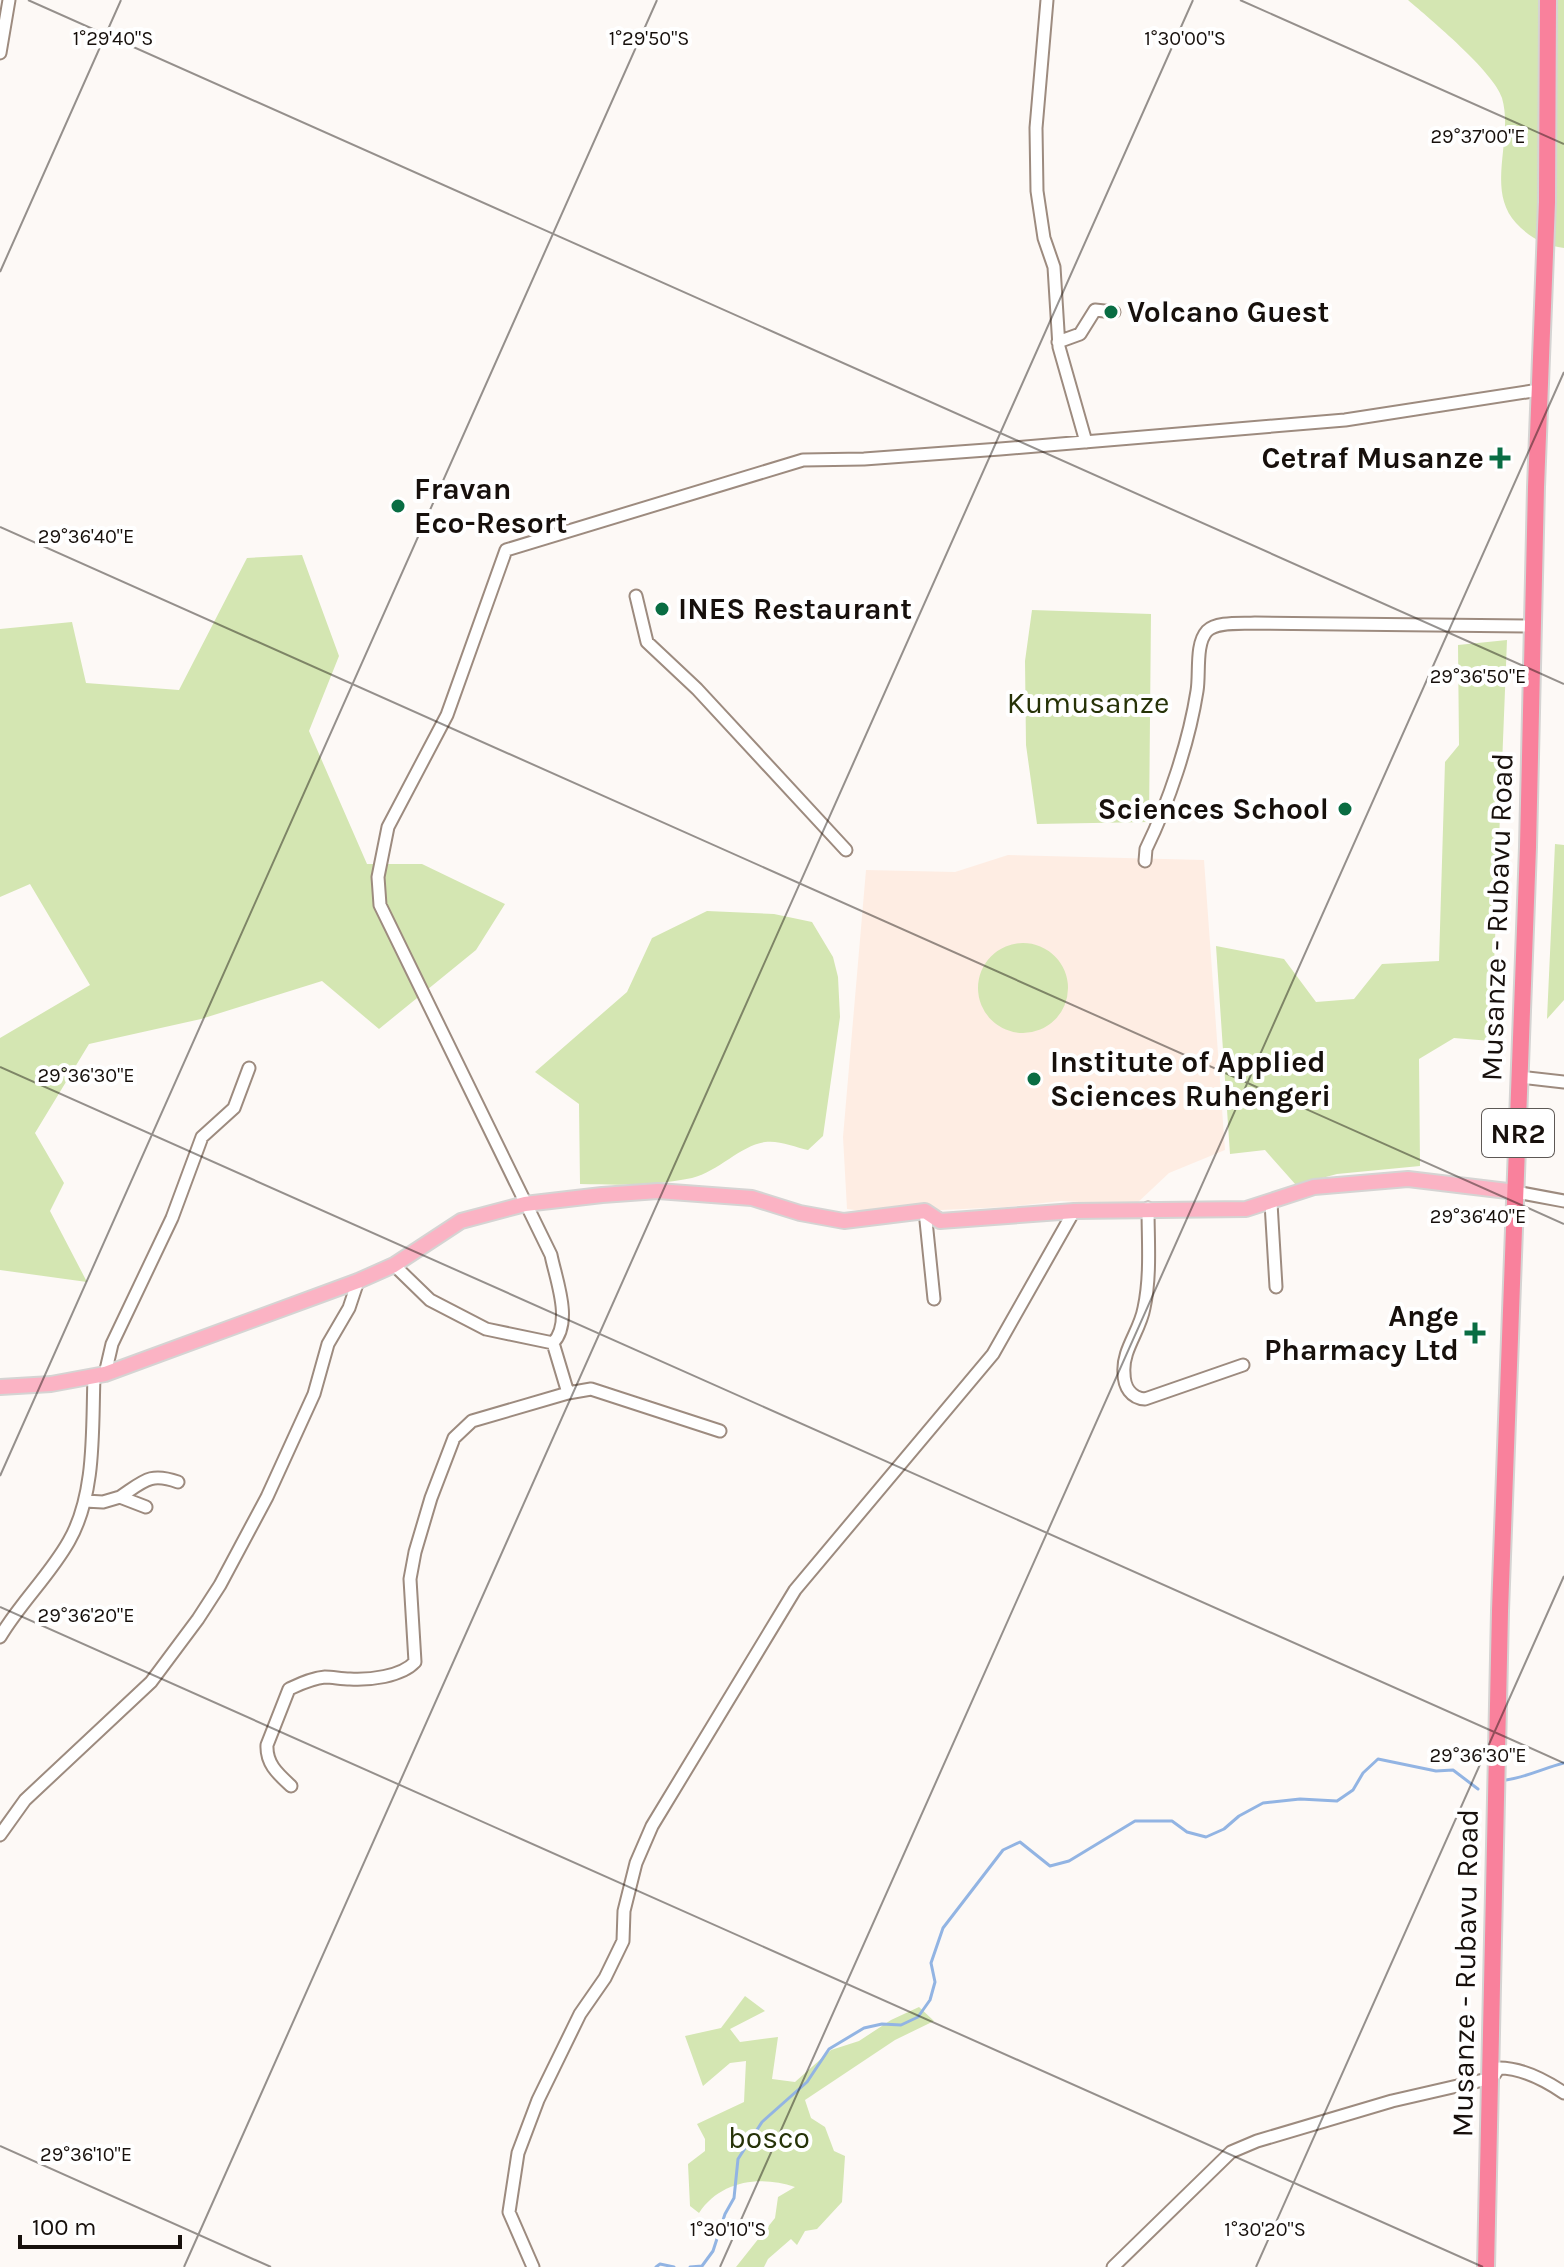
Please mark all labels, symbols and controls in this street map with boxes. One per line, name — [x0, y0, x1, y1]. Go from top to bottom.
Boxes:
text: 1°29'40"S — [73, 27, 153, 50]
text: 1°29'50"S — [609, 27, 689, 50]
text: 1°30'00"S — [1144, 27, 1226, 50]
text: 29°37'00"E — [1431, 125, 1525, 148]
place label: Volcano Guest — [1127, 294, 1330, 330]
marker: Volcano Guest — [1102, 303, 1120, 321]
place label: Cetraf Musanze — [1261, 440, 1484, 476]
marker: Cetraf Musanze — [1491, 449, 1509, 467]
place label: Fravan Eco-Resort — [414, 471, 567, 541]
marker: Fravan Eco-Resort — [389, 497, 407, 515]
text: 29°36'40"E — [38, 525, 134, 548]
place label: INES Restaurant — [678, 591, 912, 627]
marker: INES Restaurant — [653, 600, 671, 618]
text: 29°36'50"E — [1430, 665, 1526, 688]
park label: Kumusanze — [1007, 685, 1169, 721]
street label: Musanze - Rubavu Road — [1473, 752, 1521, 1082]
place label: Sciences School — [1098, 791, 1329, 827]
marker: Sciences School — [1336, 800, 1354, 818]
place label: Institute of Applied Sciences Ruhengeri — [1050, 1044, 1331, 1114]
text: 29°36'30"E — [38, 1064, 134, 1087]
marker: Institute of Applied Sciences Ruhengeri — [1025, 1070, 1043, 1088]
road number: NR2 — [1482, 1109, 1554, 1157]
text: 29°36'40"E — [1430, 1205, 1526, 1228]
place label: Ange Pharmacy Ltd — [1264, 1298, 1459, 1368]
marker: Ange Pharmacy Ltd — [1466, 1324, 1484, 1342]
text: 29°36'20"E — [38, 1604, 134, 1627]
text: 29°36'30"E — [1430, 1744, 1526, 1767]
street label: Musanze - Rubavu Road — [1444, 1808, 1486, 2138]
park label: bosco — [728, 2120, 810, 2156]
text: 29°36'10"E — [40, 2143, 132, 2166]
scale bar — [20, 2199, 180, 2249]
text: 100 m — [32, 2213, 97, 2241]
text: 1°30'10"S — [690, 2218, 766, 2241]
text: 1°30'20"S — [1224, 2218, 1306, 2241]

